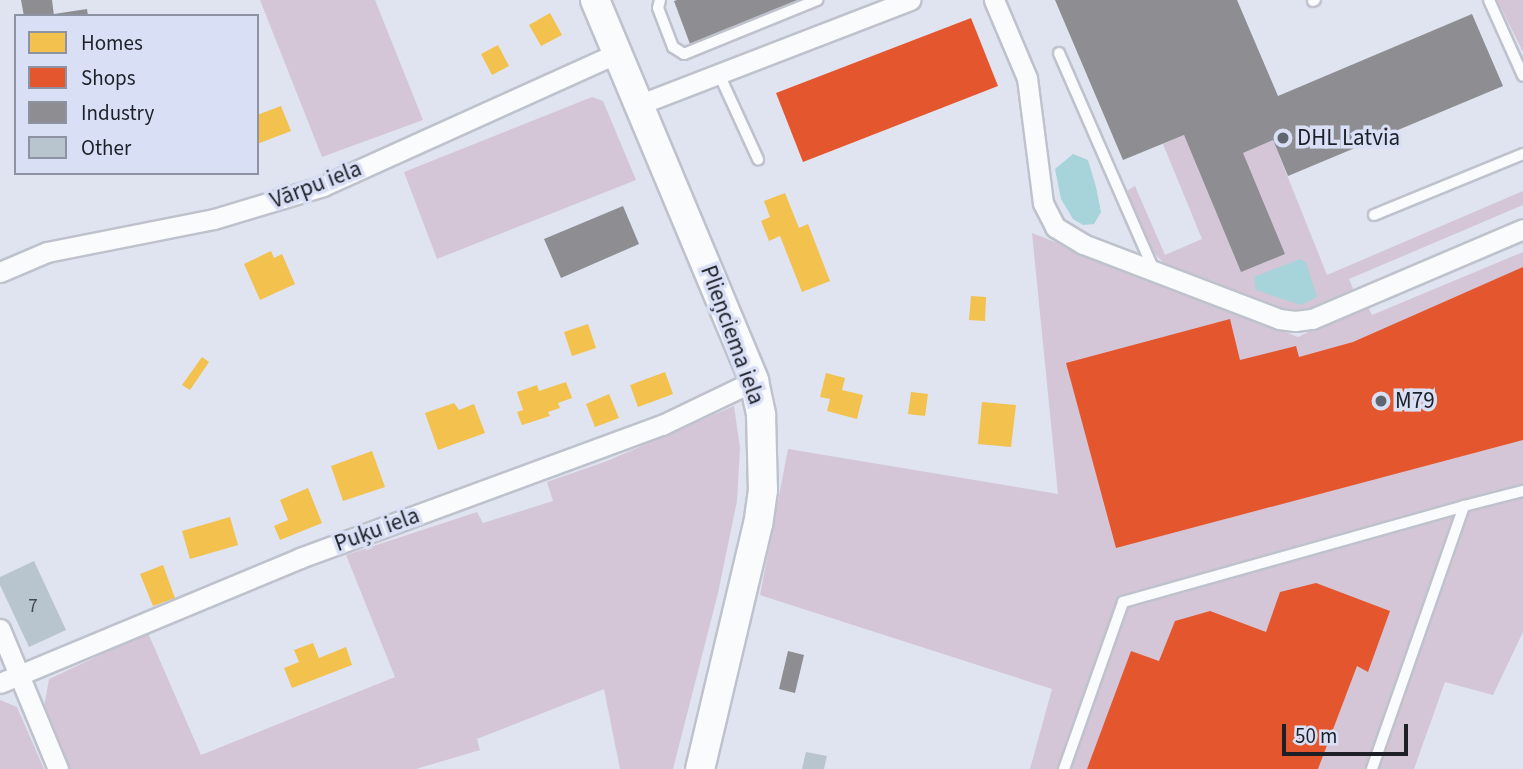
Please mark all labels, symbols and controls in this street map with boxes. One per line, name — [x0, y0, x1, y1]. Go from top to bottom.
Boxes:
legend — [14, 14, 259, 175]
text: Homes — [81, 28, 143, 58]
text: Shops — [81, 63, 135, 93]
text: Industry — [81, 98, 154, 128]
place label: DHL Latvia — [1297, 124, 1400, 152]
marker: DHL Latvia — [1275, 130, 1291, 146]
text: Other — [81, 133, 131, 163]
street label: Vārpu iela — [267, 155, 365, 215]
street label: Plieņciema iela — [694, 262, 770, 408]
place label: M79 — [1395, 387, 1435, 415]
marker: M79 — [1373, 393, 1389, 409]
street label: Puķu iela — [331, 502, 423, 558]
house number: 7 — [28, 596, 38, 618]
scale bar — [1285, 710, 1411, 754]
text: 50 m — [1295, 721, 1337, 751]

